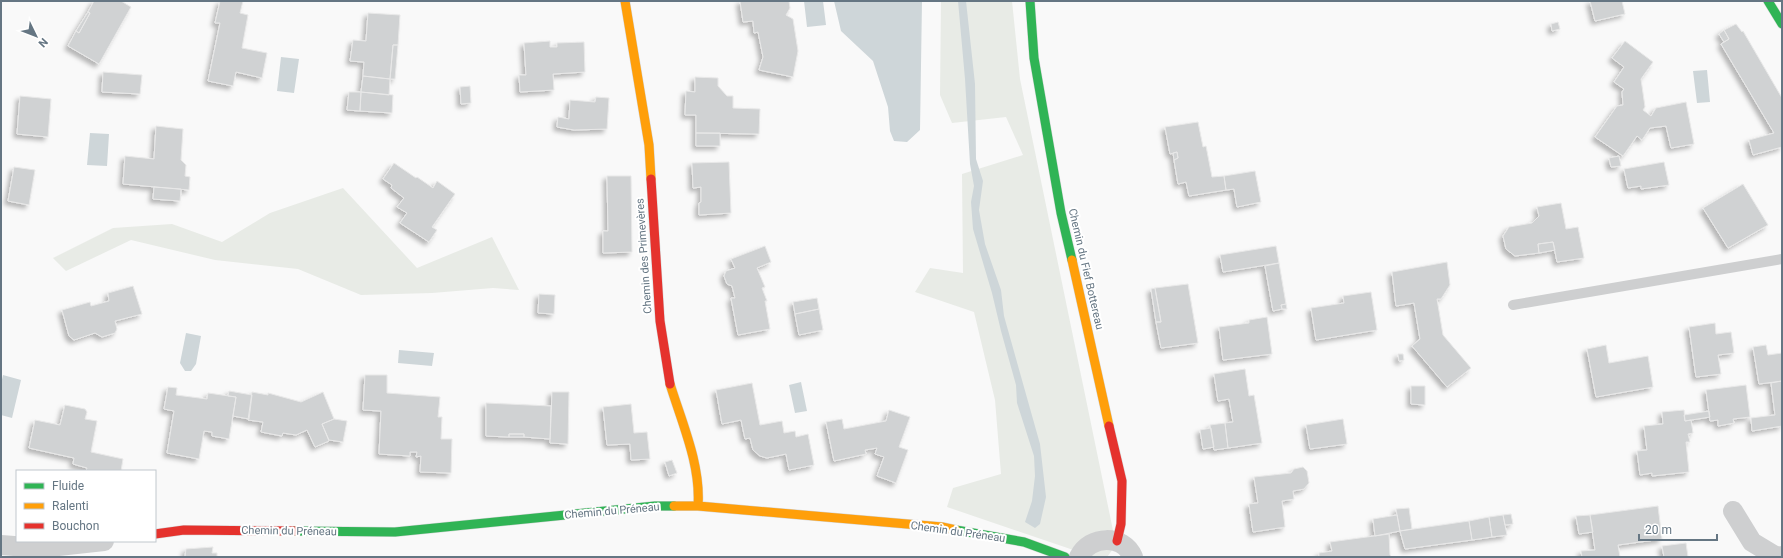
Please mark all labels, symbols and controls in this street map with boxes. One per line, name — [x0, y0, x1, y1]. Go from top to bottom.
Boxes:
north arrow — [16, 16, 56, 56]
text: N — [35, 35, 50, 50]
street label: Chemin des Primevères — [633, 198, 655, 314]
street label: Chemin du Fief Bottereau — [1066, 207, 1106, 331]
legend — [16, 470, 156, 542]
text: Fluide — [52, 479, 84, 493]
text: Ralenti — [52, 499, 89, 513]
street label: Chemin du Préneau — [564, 500, 660, 522]
scale bar — [1639, 516, 1717, 542]
text: Bouchon — [52, 519, 99, 533]
street label: Chemin du Préneau — [910, 519, 1006, 545]
text: 20 m — [1645, 523, 1672, 537]
street label: Chemin du Préneau — [241, 524, 337, 538]

